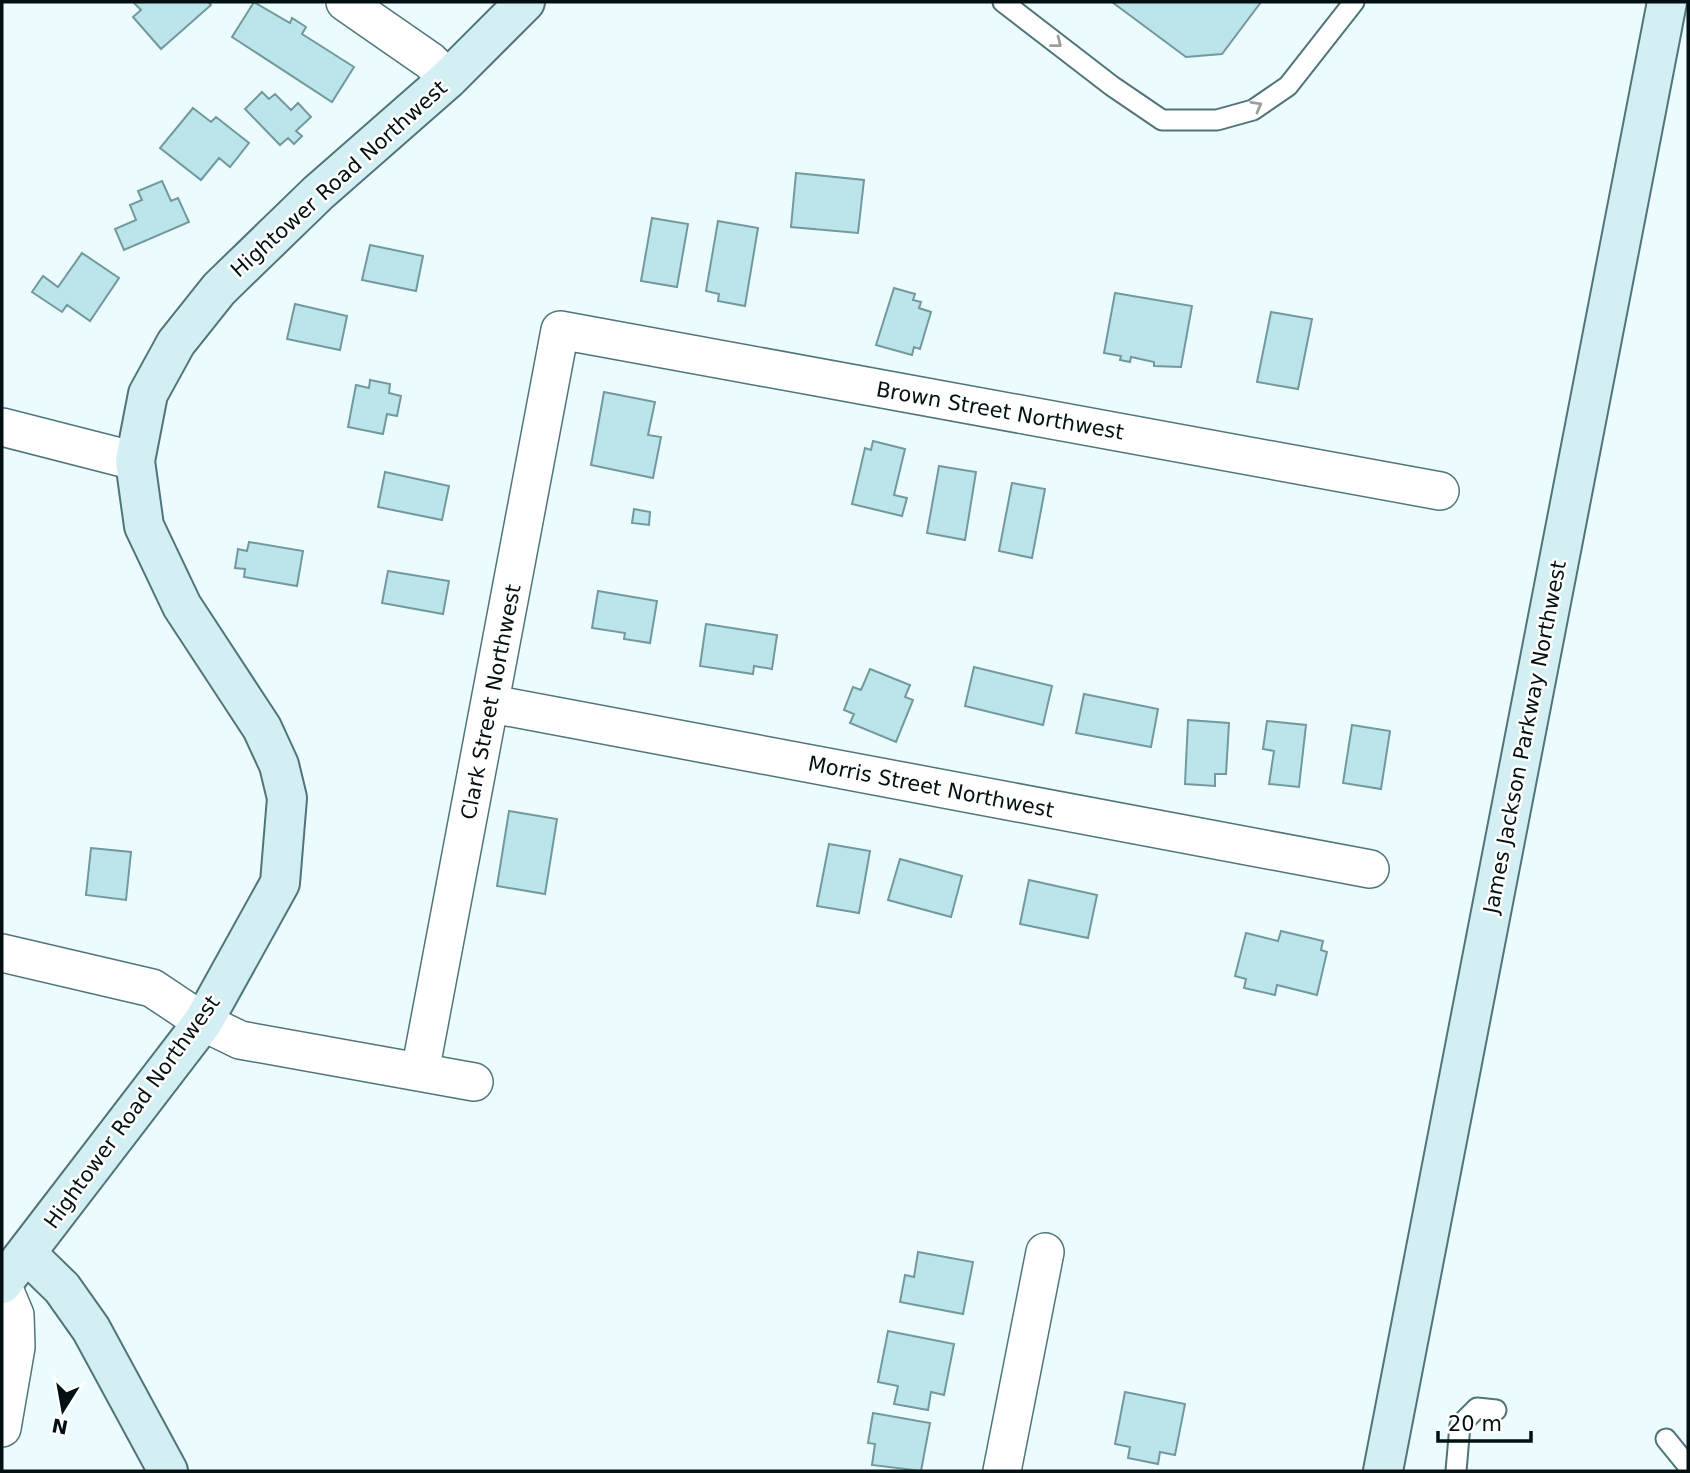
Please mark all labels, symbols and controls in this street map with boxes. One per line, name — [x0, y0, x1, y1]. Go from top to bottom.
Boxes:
one-way arrow — [1049, 35, 1062, 48]
street label: Hightower Road Northwest — [226, 76, 452, 282]
one-way arrow — [1249, 101, 1262, 114]
street label: Brown Street Northwest — [874, 377, 1126, 445]
street label: James Jackson Parkway Northwest — [1479, 558, 1571, 918]
street label: Clark Street Northwest — [456, 582, 526, 822]
street label: Morris Street Northwest — [806, 751, 1056, 823]
street label: Hightower Road Northwest — [39, 991, 225, 1233]
north arrow — [28, 1375, 98, 1445]
scale bar — [1438, 1400, 1531, 1444]
text: 20 m — [1448, 1412, 1502, 1436]
text: N — [50, 1414, 70, 1439]

